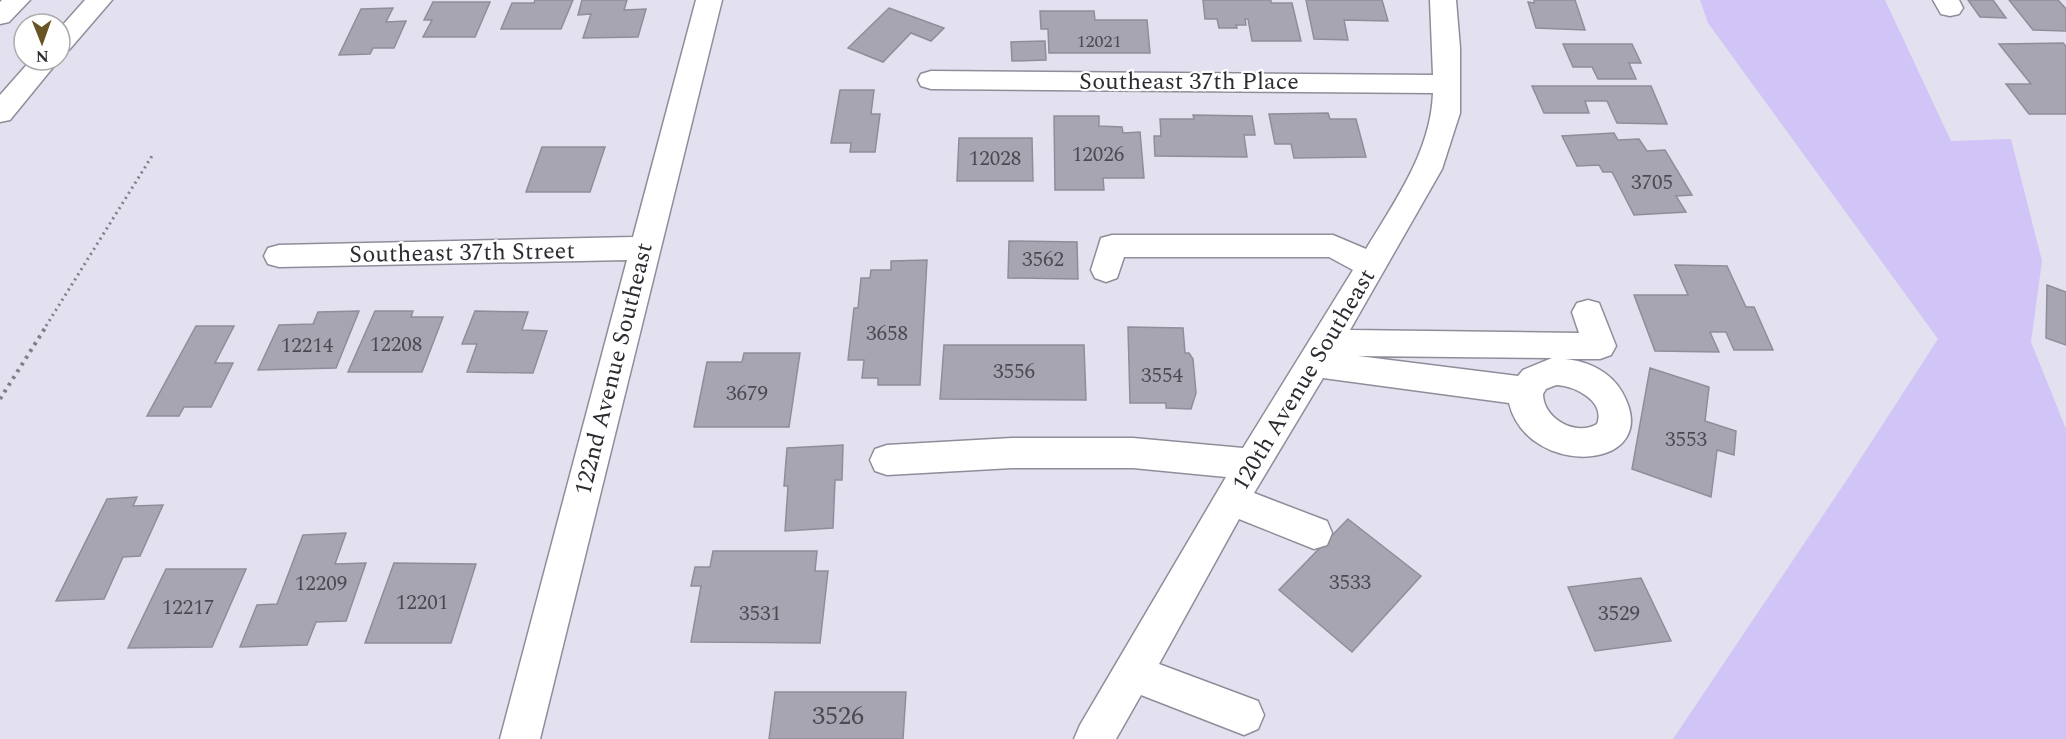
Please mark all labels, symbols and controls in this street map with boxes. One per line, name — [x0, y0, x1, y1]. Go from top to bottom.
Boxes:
north arrow — [12, 12, 72, 72]
house number: 12021 — [1077, 28, 1122, 55]
text: N — [36, 44, 49, 68]
street label: Southeast 37th Place — [1079, 64, 1299, 100]
house number: 12026 — [1072, 139, 1124, 171]
house number: 12028 — [969, 143, 1021, 175]
house number: 3705 — [1631, 167, 1673, 199]
street label: Southeast 37th Street — [349, 233, 575, 273]
street label: 122nd Avenue Southeast — [565, 239, 663, 499]
house number: 3562 — [1022, 244, 1064, 276]
street label: 120th Avenue Southeast — [1223, 262, 1385, 498]
house number: 3658 — [866, 318, 908, 350]
house number: 12208 — [370, 329, 422, 361]
house number: 12214 — [281, 330, 334, 362]
house number: 3556 — [993, 356, 1035, 388]
house number: 3554 — [1141, 360, 1183, 392]
house number: 3679 — [726, 378, 768, 410]
house number: 3553 — [1665, 424, 1707, 456]
house number: 3533 — [1329, 567, 1371, 599]
house number: 12209 — [295, 568, 347, 600]
house number: 12201 — [396, 587, 448, 619]
house number: 12217 — [162, 592, 214, 624]
house number: 3531 — [739, 598, 781, 630]
house number: 3529 — [1598, 598, 1640, 630]
house number: 3526 — [812, 696, 864, 736]

